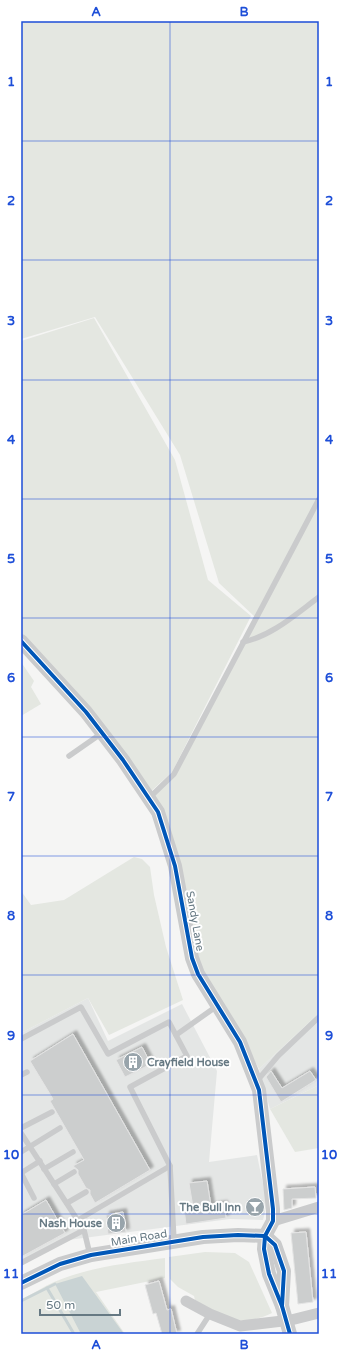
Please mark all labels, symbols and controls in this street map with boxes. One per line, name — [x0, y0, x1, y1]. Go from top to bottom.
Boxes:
text: A — [91, 4, 101, 20]
text: B — [239, 4, 249, 20]
text: 1 — [7, 74, 15, 90]
text: 1 — [325, 74, 333, 90]
text: 2 — [7, 193, 15, 209]
text: 2 — [325, 193, 333, 209]
text: 3 — [7, 313, 15, 329]
text: 3 — [325, 313, 333, 329]
text: 4 — [7, 432, 16, 448]
text: 4 — [325, 432, 334, 448]
text: 5 — [7, 551, 15, 567]
text: 5 — [325, 551, 333, 567]
text: 6 — [7, 670, 15, 686]
text: 6 — [325, 670, 333, 686]
text: 7 — [7, 789, 15, 805]
text: 7 — [325, 789, 333, 805]
street label: Sandy Lane — [183, 890, 207, 952]
text: 8 — [7, 908, 15, 924]
text: 8 — [325, 908, 333, 924]
text: 9 — [7, 1028, 15, 1044]
text: 9 — [325, 1028, 333, 1044]
building icon: Crayfield House — [122, 1051, 144, 1073]
place label: Crayfield House — [147, 1056, 230, 1070]
text: 10 — [3, 1147, 19, 1163]
text: 10 — [321, 1147, 337, 1163]
bar icon: The Bull Inn — [244, 1196, 266, 1218]
place label: The Bull Inn — [179, 1201, 241, 1214]
building icon: Nash House — [105, 1212, 127, 1234]
place label: Nash House — [39, 1217, 103, 1230]
street label: Main Road — [110, 1227, 168, 1249]
text: 11 — [3, 1266, 19, 1282]
text: 11 — [321, 1266, 337, 1282]
scale bar — [40, 1291, 120, 1317]
text: 50 m — [46, 1298, 75, 1312]
text: A — [91, 1337, 101, 1353]
text: B — [239, 1337, 249, 1353]

